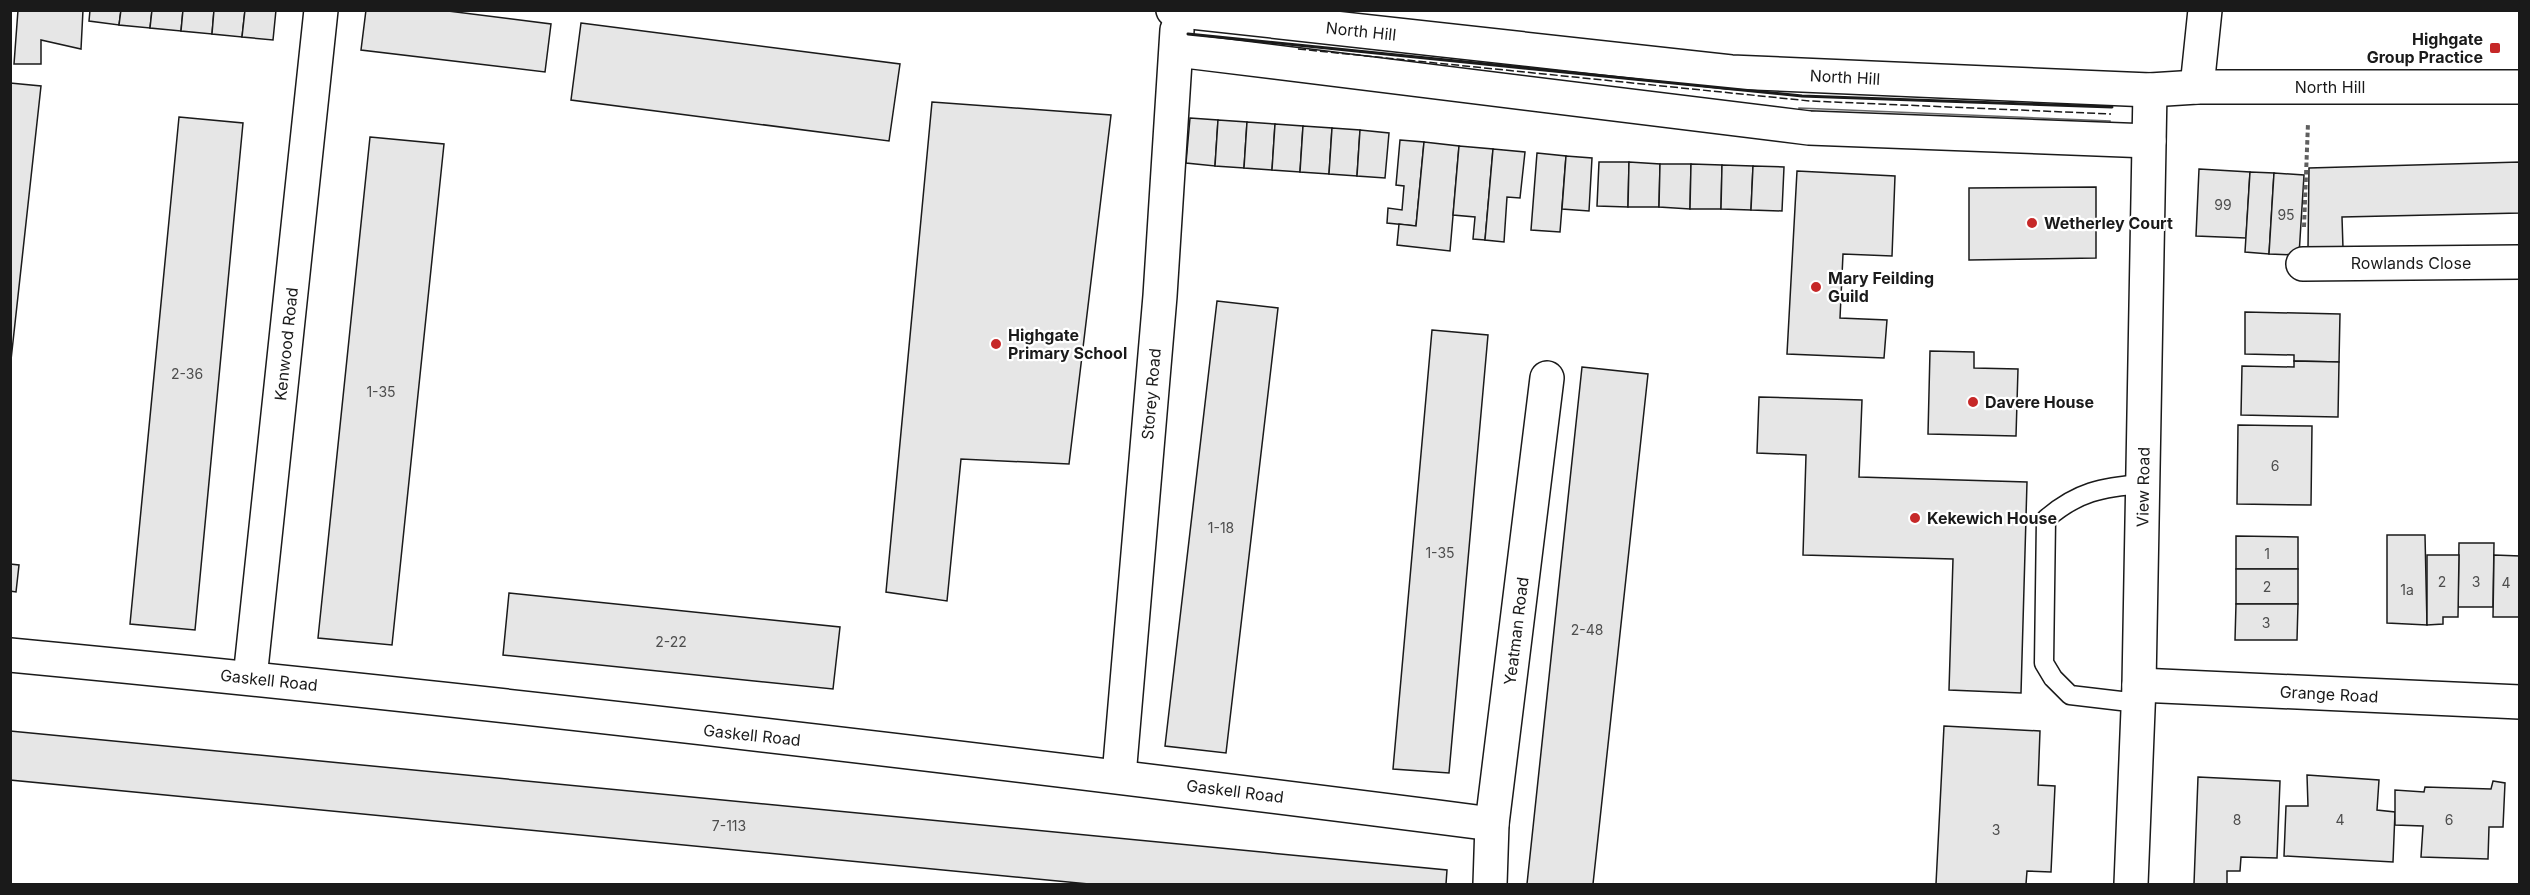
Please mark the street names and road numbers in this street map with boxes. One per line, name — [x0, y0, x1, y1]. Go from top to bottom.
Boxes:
street label: North Hill — [1325, 17, 1397, 45]
street label: North Hill — [1809, 65, 1881, 89]
street label: North Hill — [2295, 77, 2365, 97]
street label: Rowlands Close — [2351, 253, 2471, 273]
street label: Kenwood Road — [270, 286, 302, 402]
street label: Storey Road — [1137, 347, 1165, 441]
street label: View Road — [2132, 447, 2154, 527]
street label: Yeatman Road — [1499, 576, 1533, 686]
street label: Gaskell Road — [219, 665, 319, 695]
street label: Grange Road — [2279, 681, 2379, 707]
street label: Gaskell Road — [702, 720, 802, 750]
street label: Gaskell Road — [1185, 775, 1285, 807]

